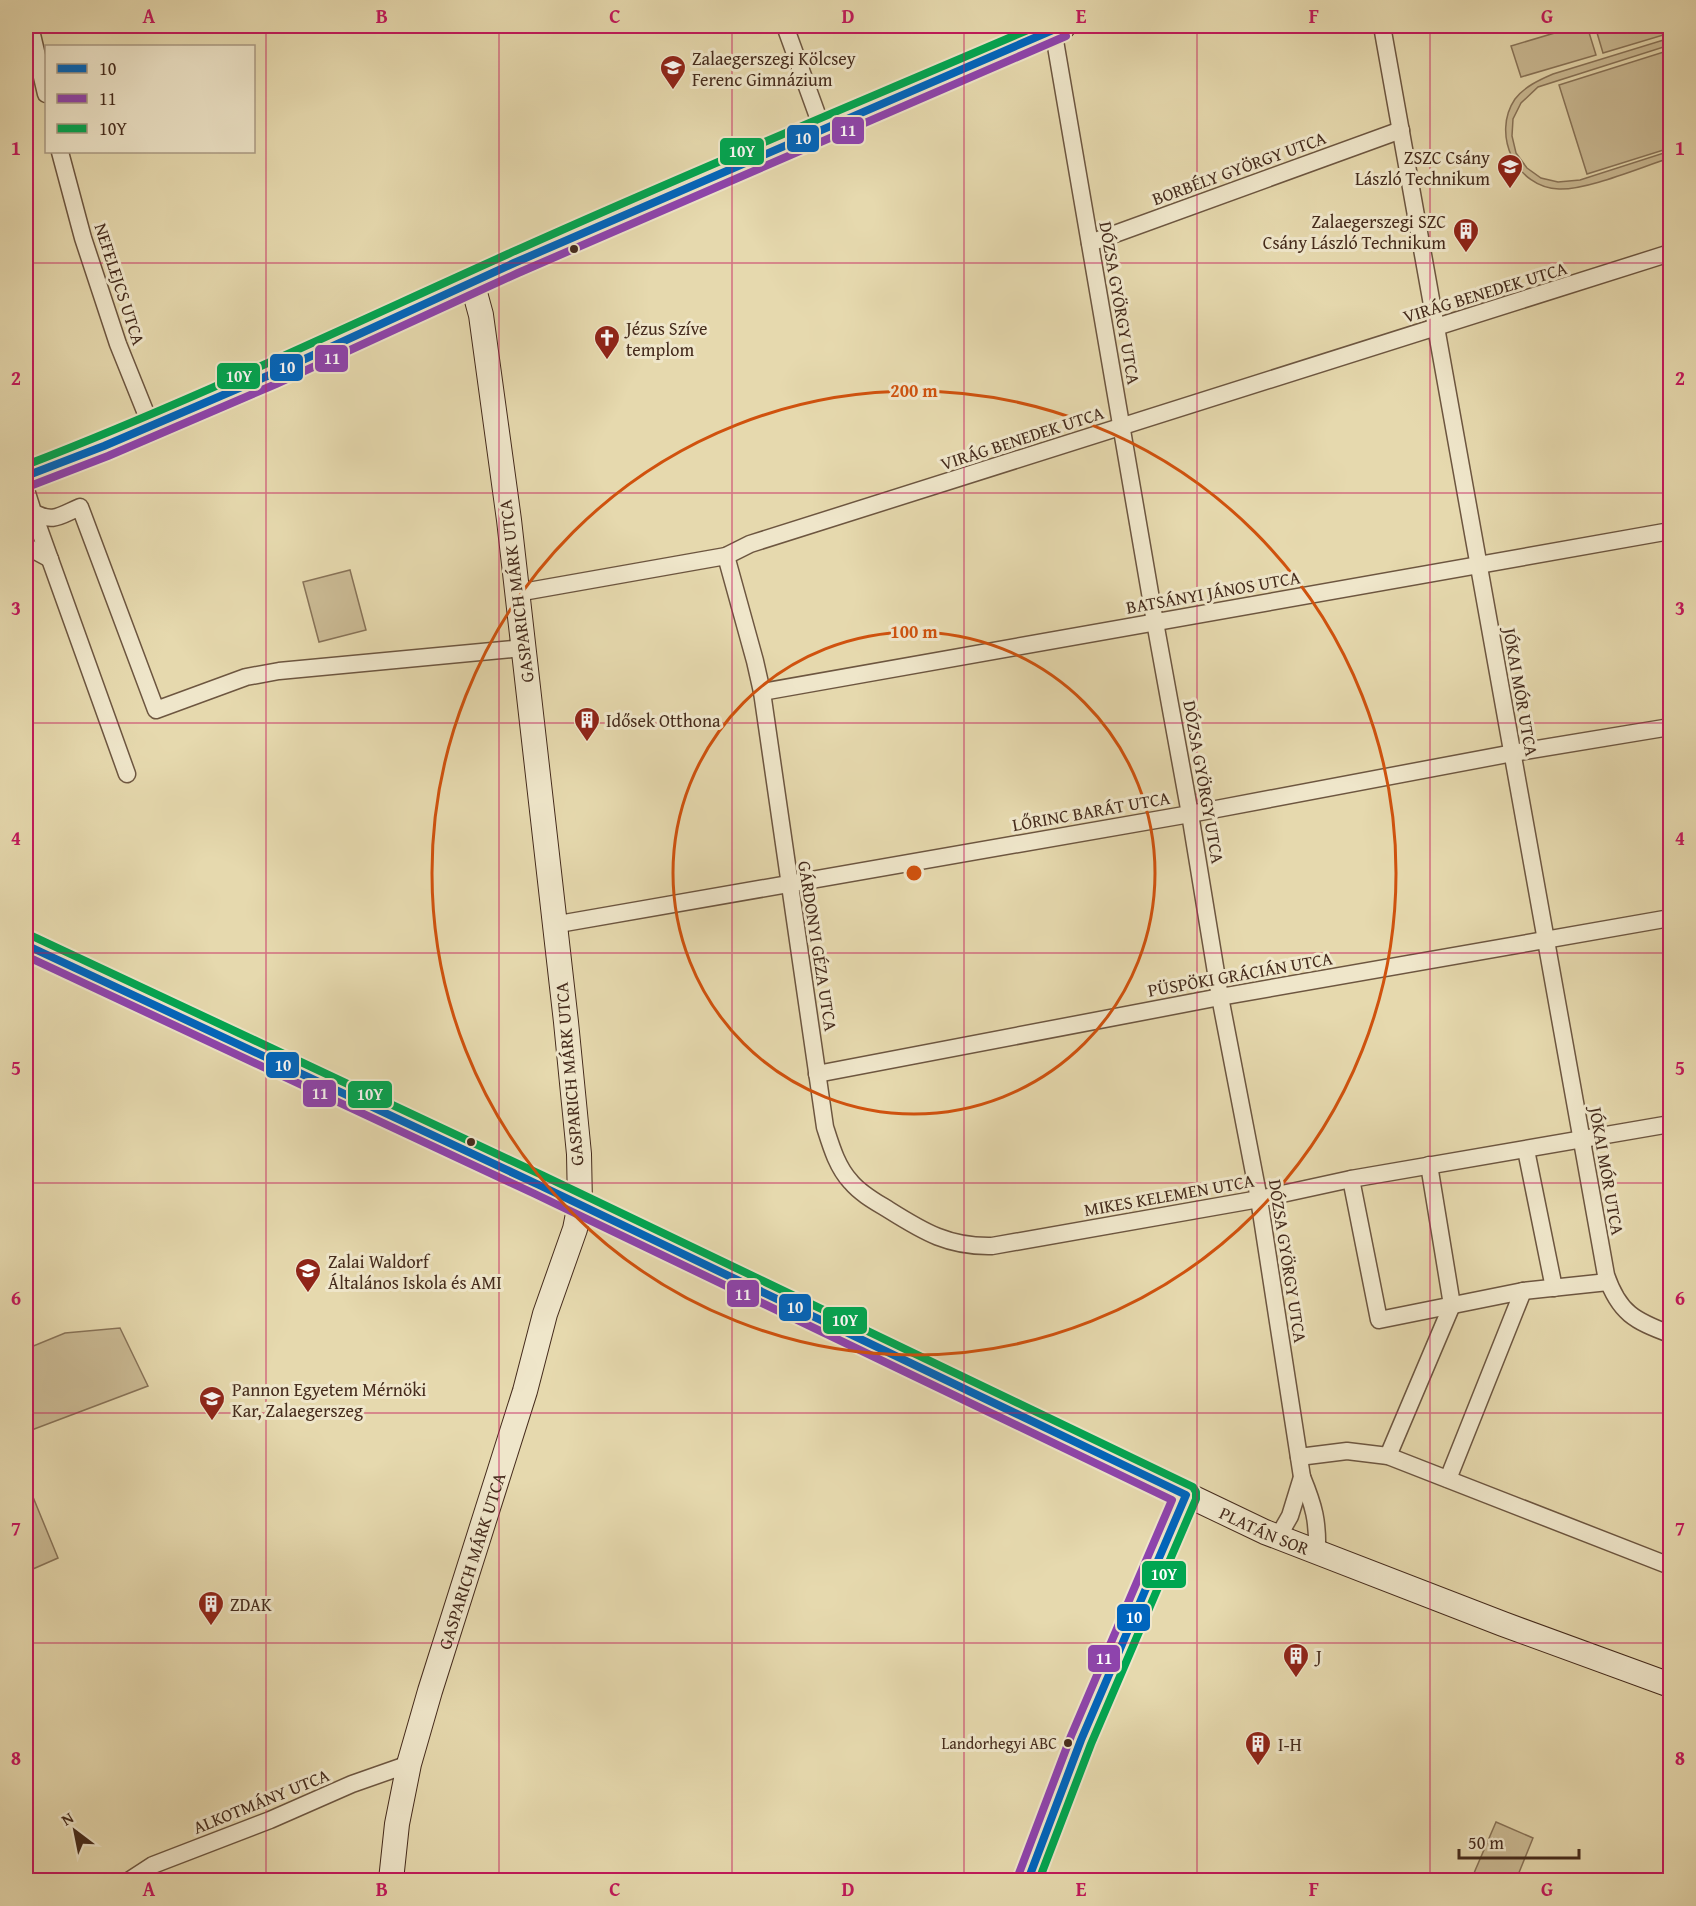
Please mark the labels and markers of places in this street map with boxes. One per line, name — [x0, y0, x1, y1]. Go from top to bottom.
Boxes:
place label: Zalaegerszegi Kölcsey Ferenc Gimnázium — [692, 45, 856, 93]
school or university icon: Zalaegerszegi Kölcsey Ferenc Gimnázium — [658, 53, 688, 91]
place label: ZSZC Csány László Technikum — [1355, 144, 1490, 192]
school or university icon: ZSZC Csány László Technikum — [1495, 152, 1525, 190]
place label: Zalaegerszegi SZC Csány László Technikum — [1263, 208, 1446, 256]
building icon: Zalaegerszegi SZC Csány László Technikum — [1451, 216, 1481, 254]
unlabelled marker — [568, 243, 580, 255]
place label: Jézus Szíve templom — [624, 315, 708, 363]
church icon: Jézus Szíve templom — [592, 323, 622, 361]
building icon: Idősek Otthona — [572, 705, 602, 743]
place label: Idősek Otthona — [606, 707, 721, 734]
centre of rings — [904, 863, 924, 883]
unlabelled marker — [465, 1136, 477, 1148]
place label: Zalai Waldorf Általános Iskola és AMI — [328, 1248, 502, 1296]
school or university icon: Zalai Waldorf Általános Iskola és AMI — [293, 1256, 323, 1294]
place label: Pannon Egyetem Mérnöki Kar, Zalaegerszeg — [232, 1376, 426, 1424]
school or university icon: Pannon Egyetem Mérnöki Kar, Zalaegerszeg — [197, 1384, 227, 1422]
building icon: ZDAK — [196, 1589, 226, 1627]
place label: ZDAK — [230, 1591, 272, 1618]
building icon: J — [1281, 1641, 1311, 1679]
place label: J — [1314, 1643, 1322, 1670]
building icon: I-H — [1243, 1729, 1273, 1767]
place label: Landorhegyi ABC — [941, 1731, 1057, 1755]
place label: I-H — [1278, 1731, 1302, 1758]
marker: Landorhegyi ABC — [1062, 1737, 1074, 1749]

